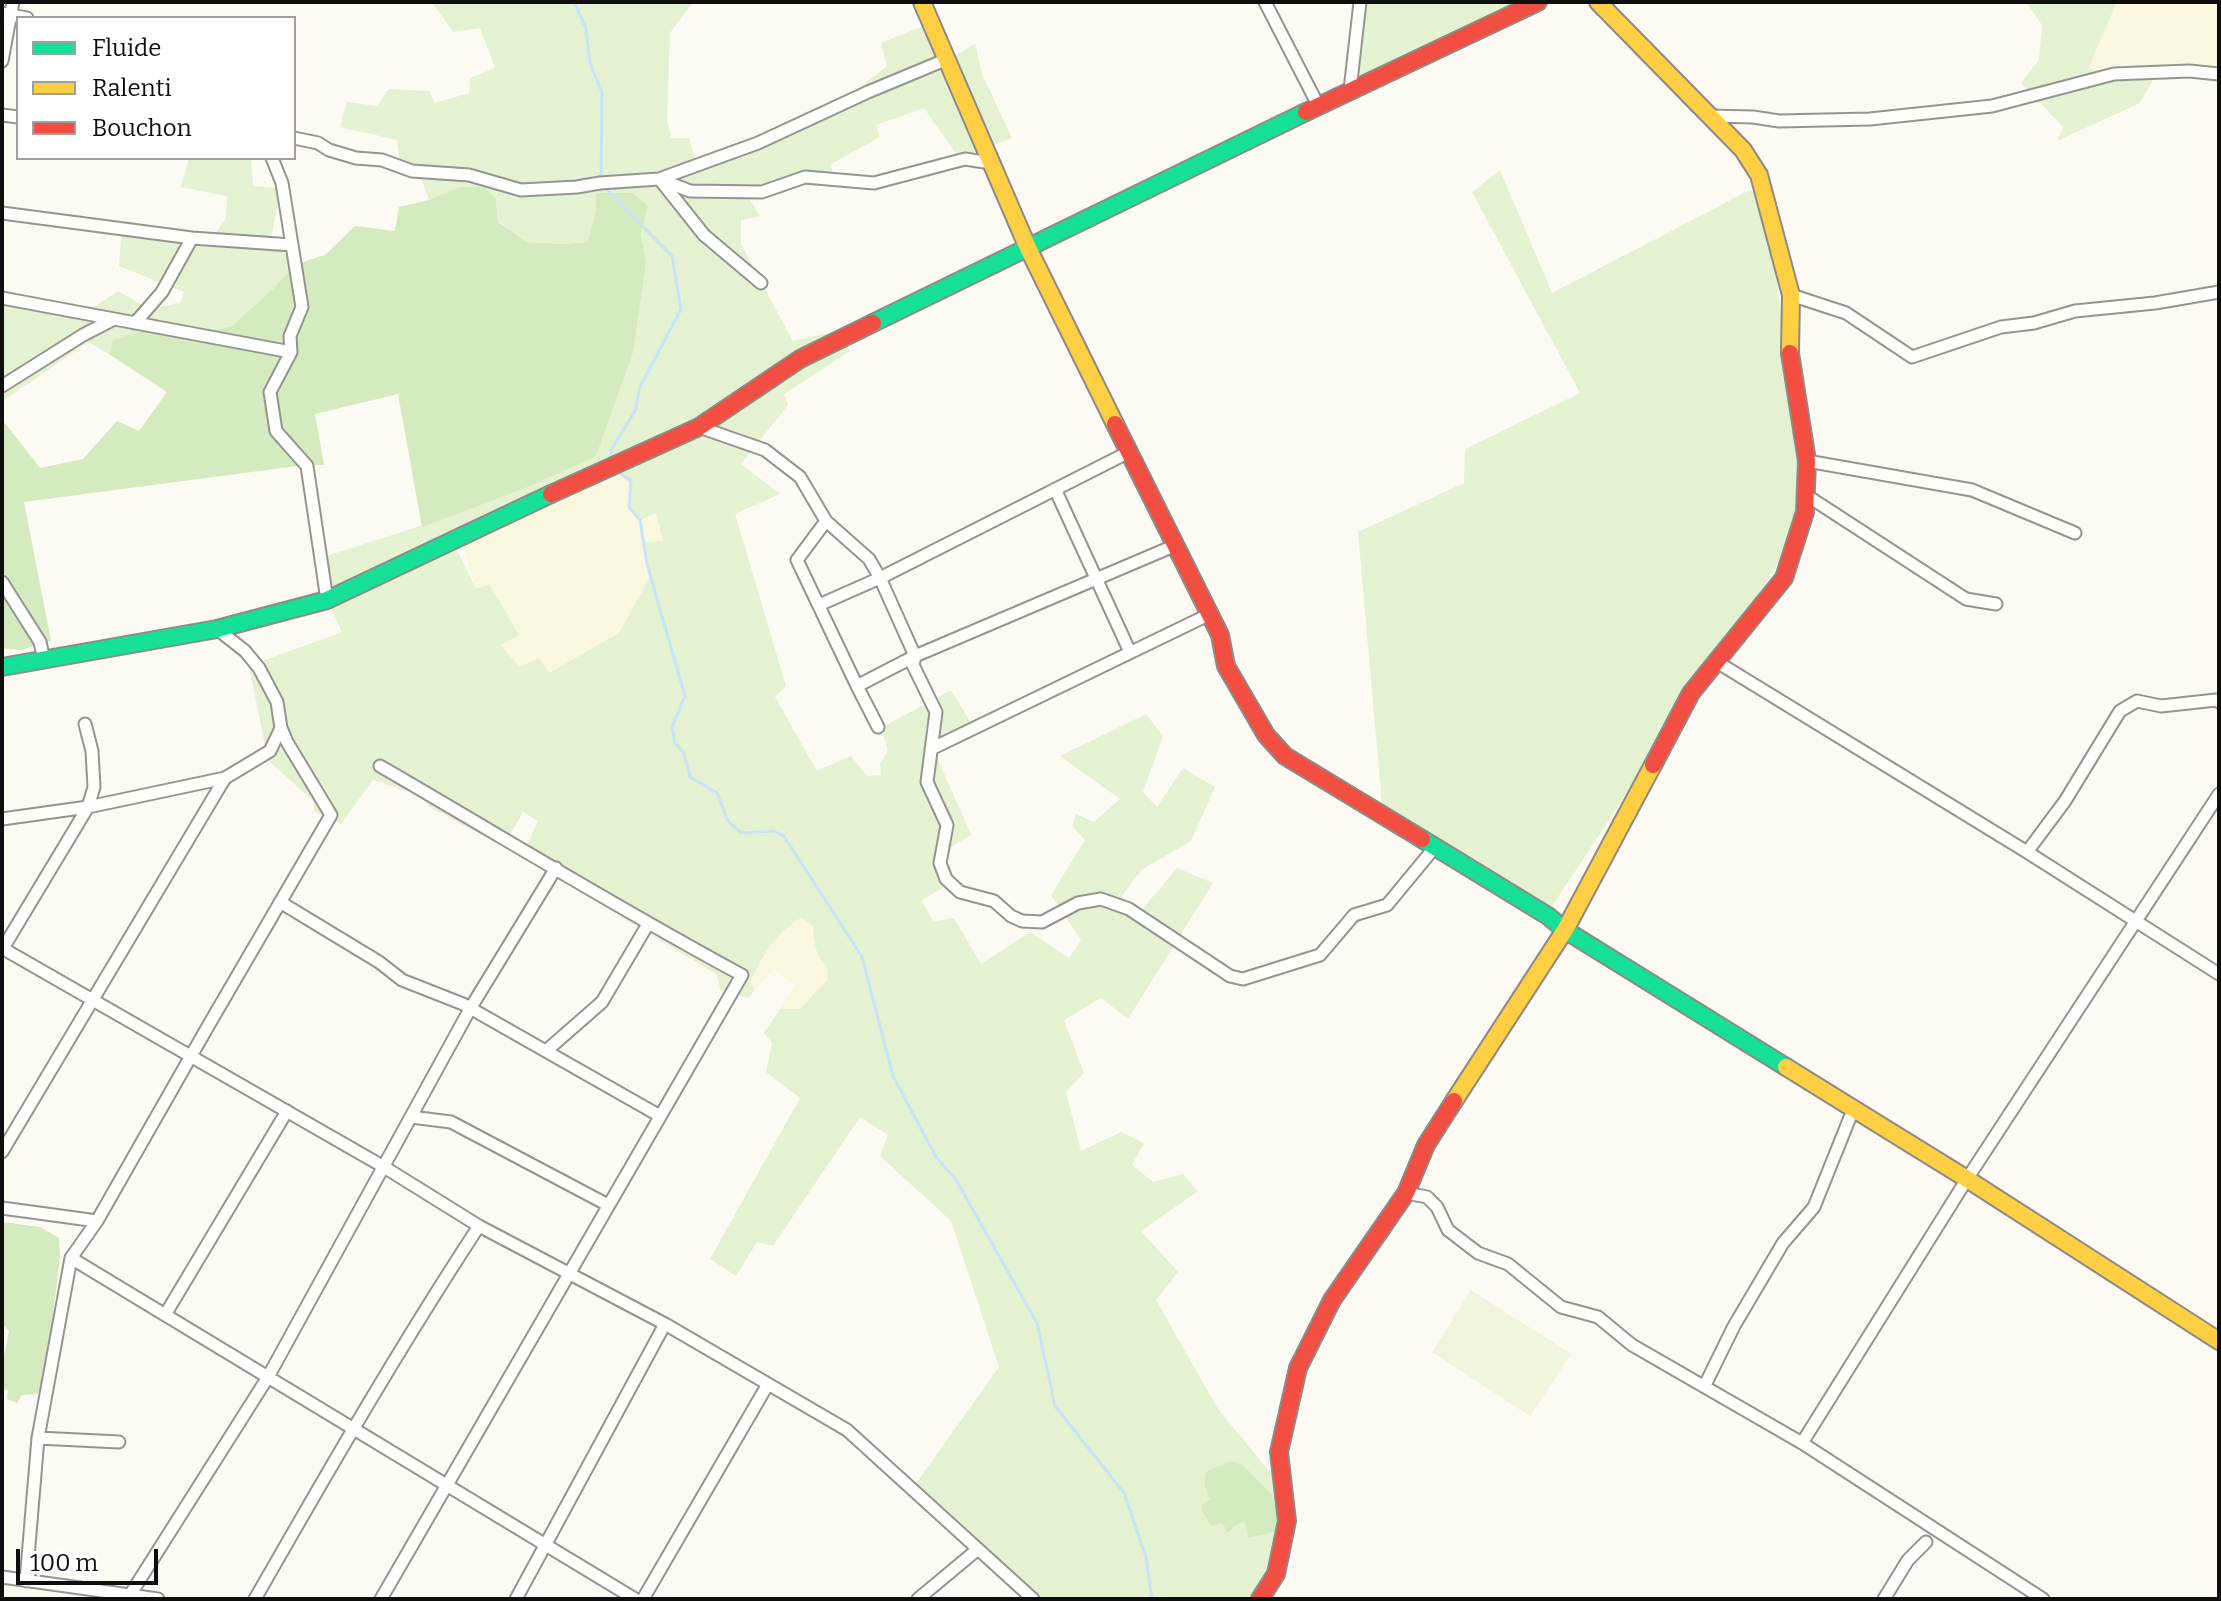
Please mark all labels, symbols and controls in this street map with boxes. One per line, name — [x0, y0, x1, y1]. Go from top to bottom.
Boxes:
legend — [16, 16, 296, 160]
text: Fluide — [92, 34, 161, 62]
text: Ralenti — [92, 74, 172, 102]
text: Bouchon — [92, 114, 192, 142]
scale bar — [20, 1533, 162, 1583]
text: 100 m — [30, 1549, 98, 1577]

